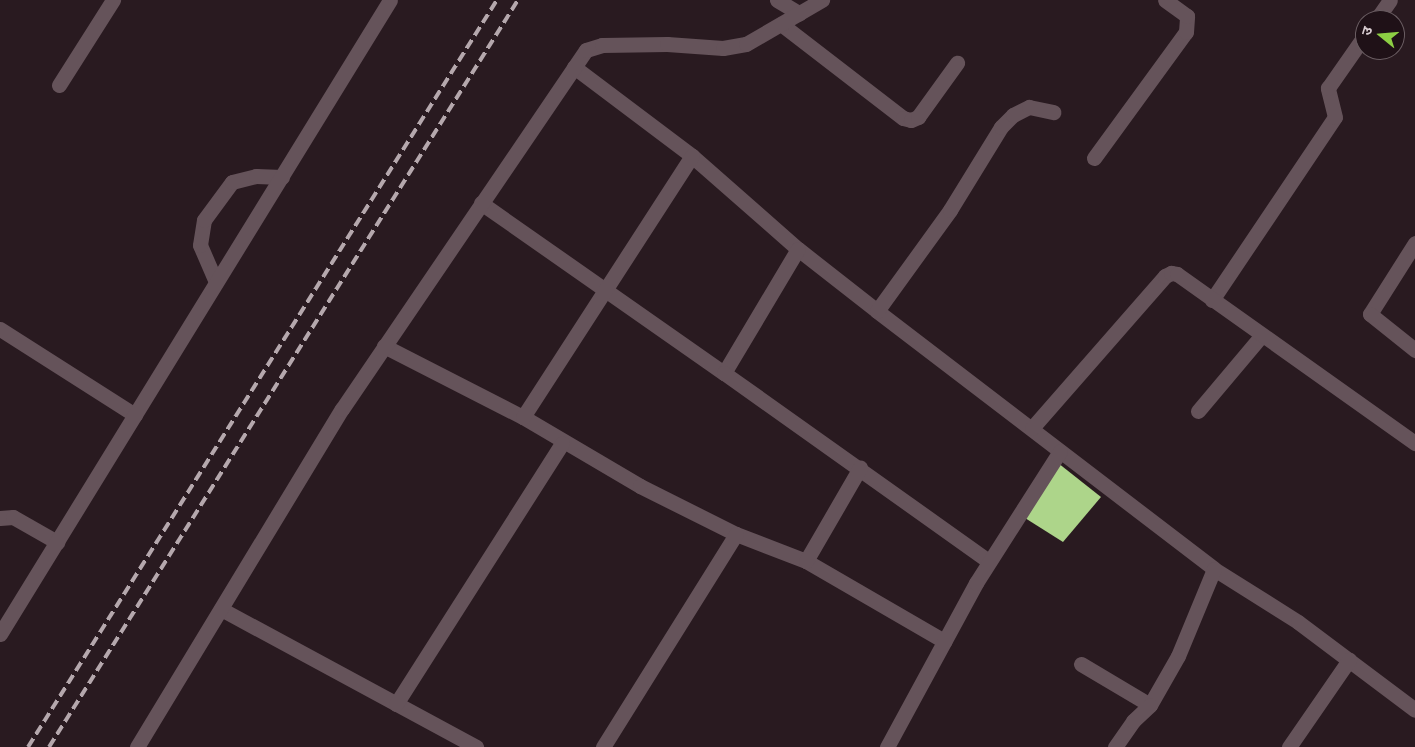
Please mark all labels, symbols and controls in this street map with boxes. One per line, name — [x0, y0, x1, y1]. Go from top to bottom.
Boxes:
north arrow — [1355, 10, 1405, 60]
text: उ — [1358, 25, 1375, 37]

